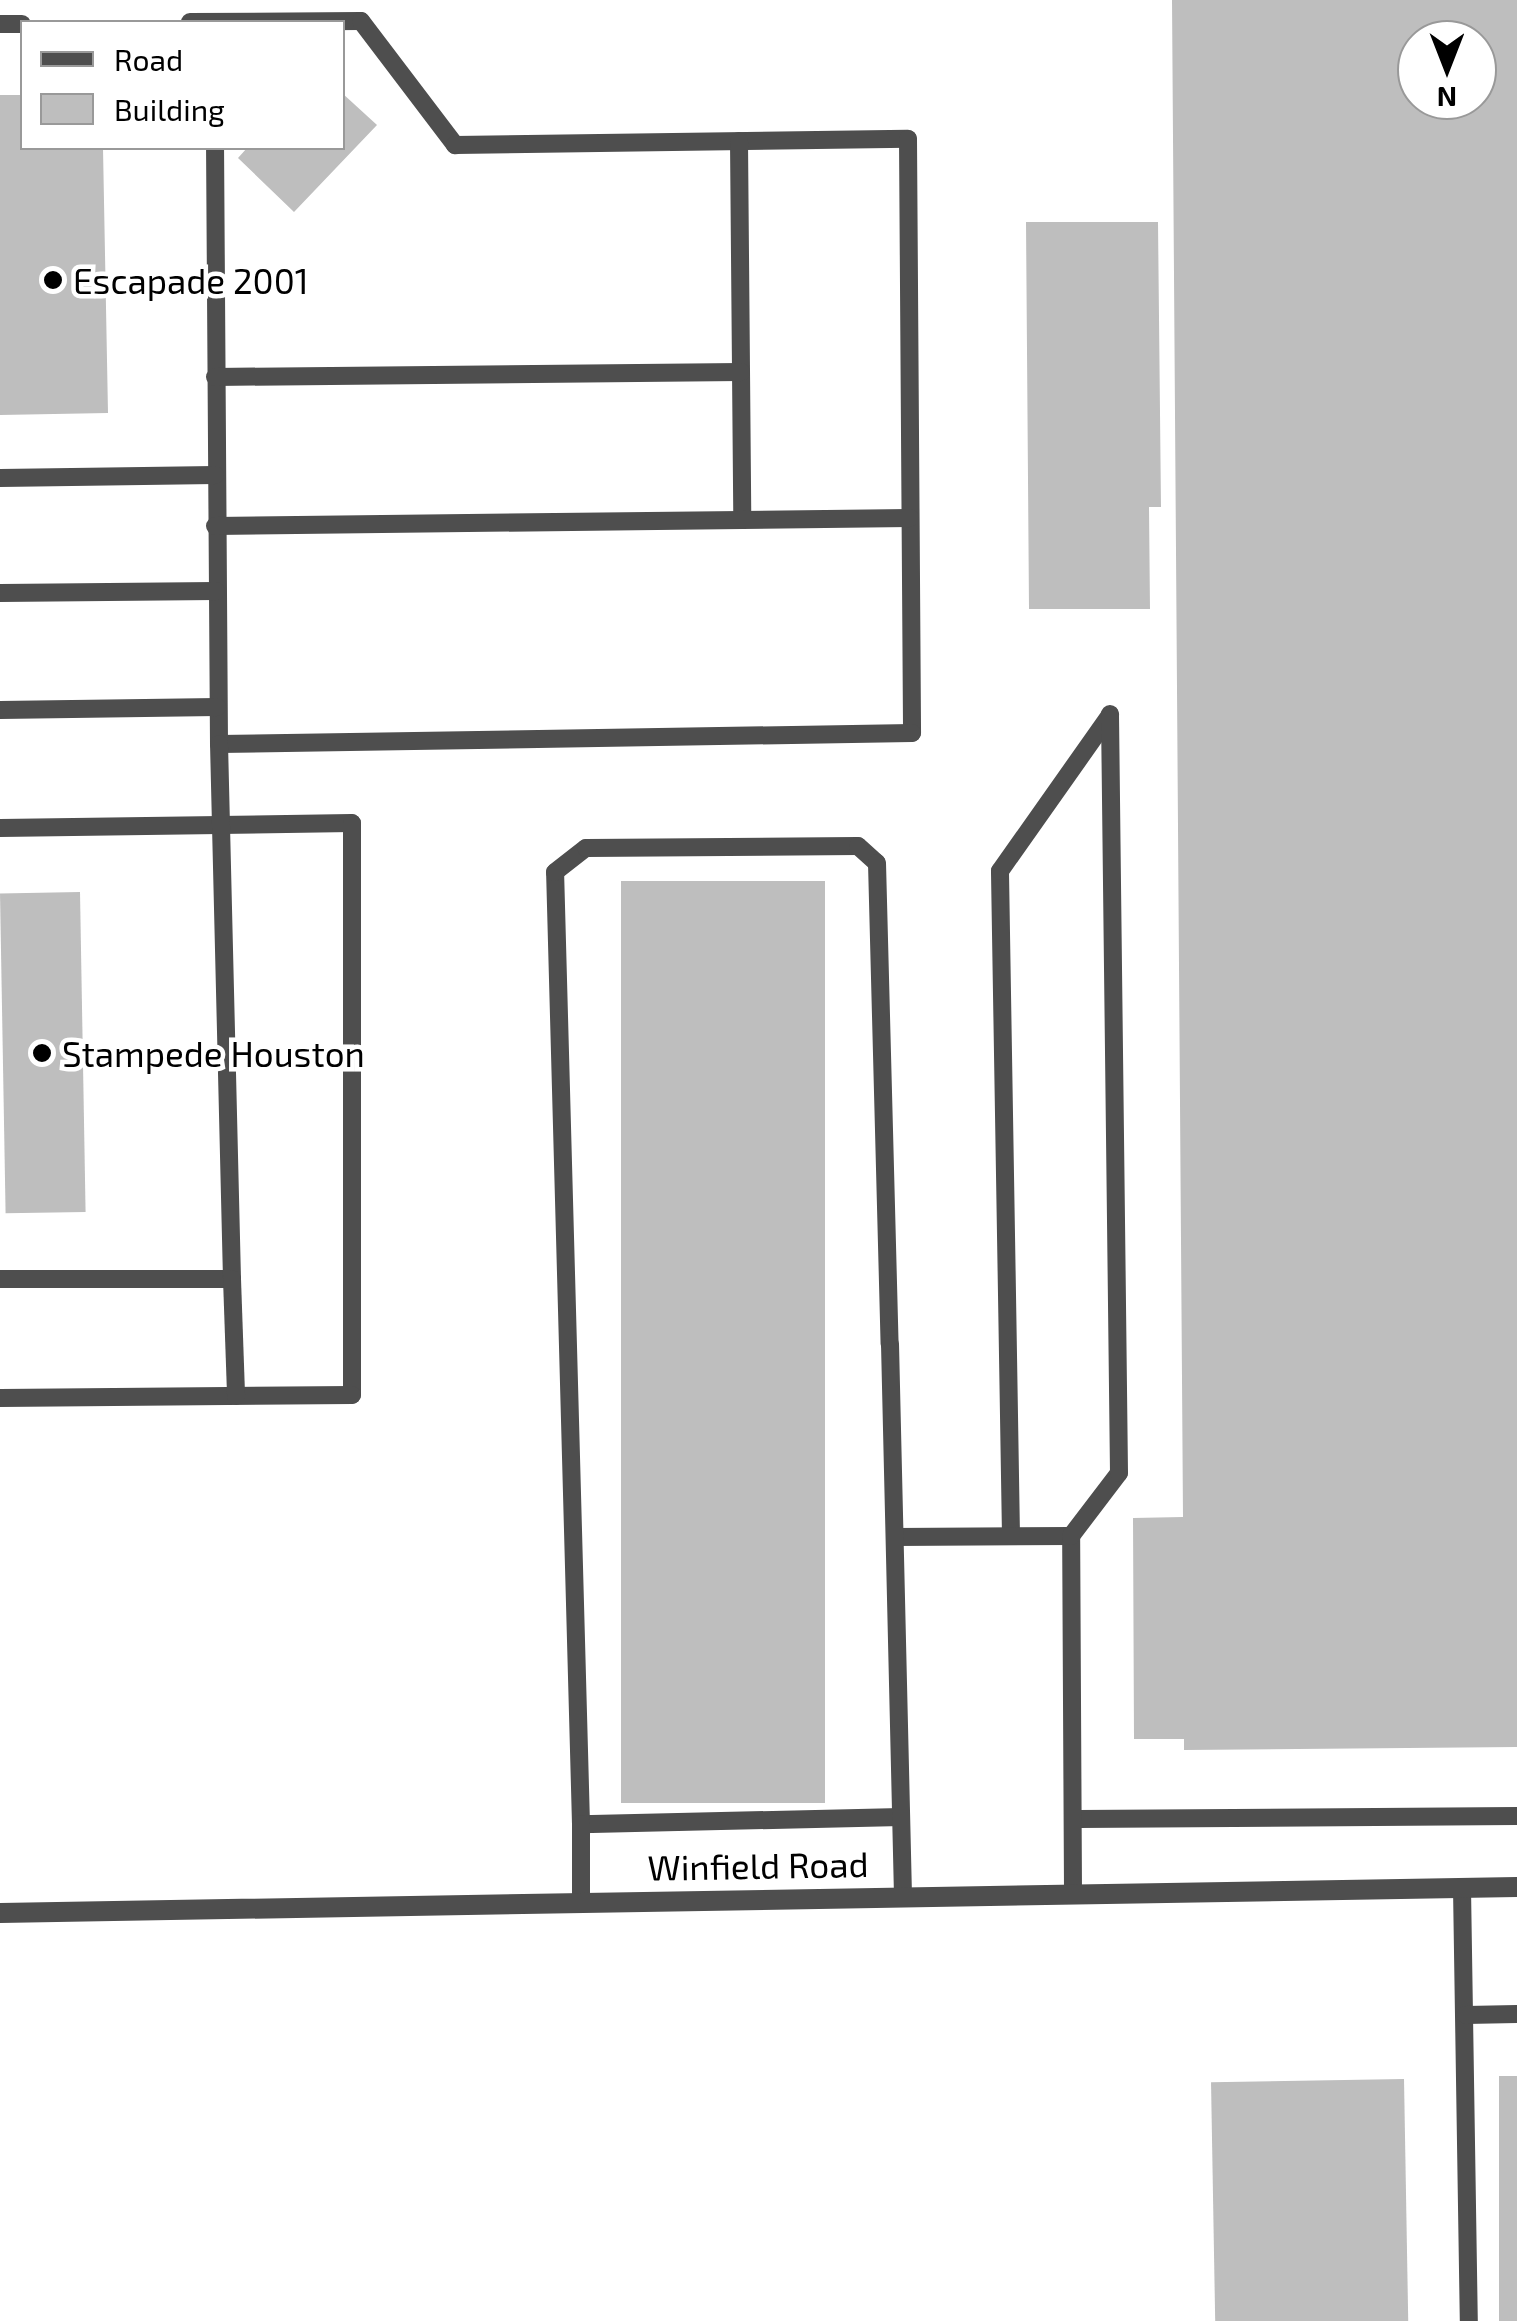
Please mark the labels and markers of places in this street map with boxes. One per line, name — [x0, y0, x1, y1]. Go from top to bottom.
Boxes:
place label: Escapade 2001 — [73, 259, 309, 301]
marker: Escapade 2001 — [42, 269, 64, 291]
place label: Stampede Houston — [62, 1032, 365, 1074]
marker: Stampede Houston — [31, 1042, 53, 1064]

